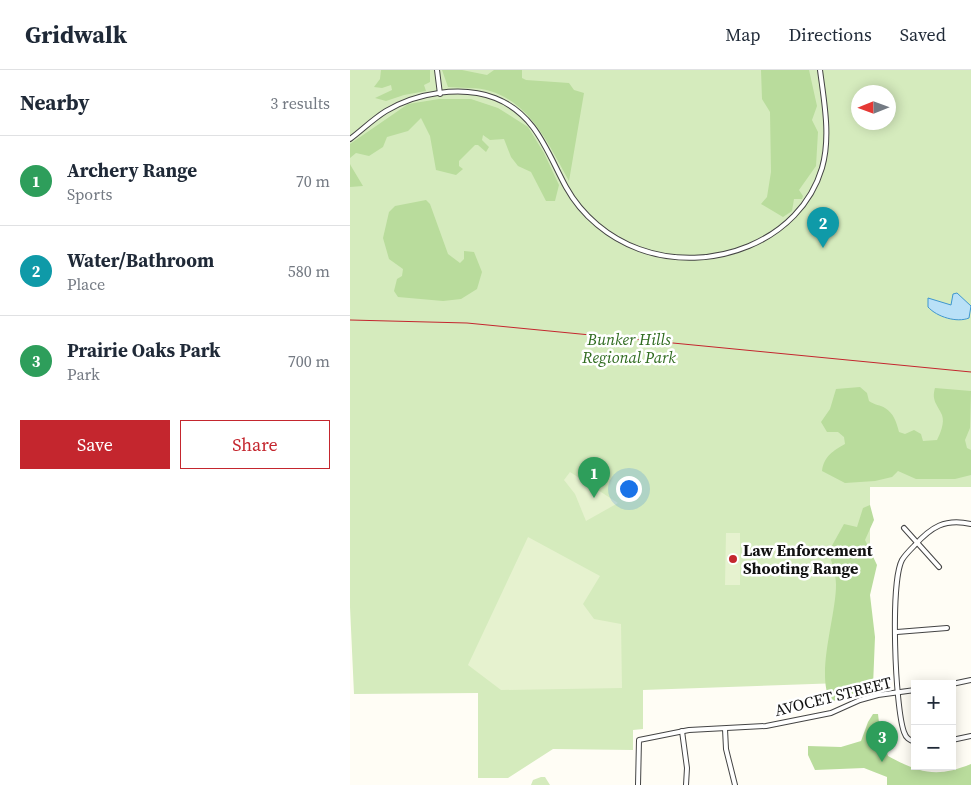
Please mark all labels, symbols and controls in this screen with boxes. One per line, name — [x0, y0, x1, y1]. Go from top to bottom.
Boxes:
text: Gridwalk — [25, 18, 127, 51]
text: Map — [725, 22, 761, 47]
text: Directions — [789, 22, 872, 47]
text: Saved — [900, 22, 946, 47]
north arrow — [851, 85, 896, 130]
text: Nearby — [20, 88, 90, 117]
text: 3 results — [270, 92, 330, 114]
text: Archery Range — [67, 157, 197, 183]
text: 1 — [32, 170, 40, 192]
text: 70 m — [296, 170, 330, 192]
text: Sports — [67, 183, 112, 205]
pin: 2 — [807, 207, 839, 248]
text: Water/Bathroom — [67, 247, 214, 273]
text: 2 — [32, 260, 40, 282]
text: 580 m — [288, 260, 330, 282]
text: Place — [67, 273, 105, 295]
park label: Bunker Hills Regional Park — [581, 328, 676, 368]
text: Prairie Oaks Park — [67, 337, 220, 363]
text: 3 — [32, 350, 40, 372]
text: 700 m — [288, 350, 330, 372]
text: Park — [67, 363, 100, 385]
button: Save — [20, 420, 170, 469]
button: Share — [180, 420, 330, 469]
pin: 1 — [578, 457, 610, 498]
your location — [616, 476, 642, 502]
place label: Law Enforcement Shooting Range — [743, 539, 873, 579]
marker: Law Enforcement Shooting Range — [727, 553, 739, 565]
street label: AVOCET STREET — [772, 671, 894, 721]
map controls — [911, 680, 956, 770]
button: + — [911, 680, 956, 725]
pin: 3 — [866, 721, 898, 762]
button: − — [911, 725, 956, 770]

